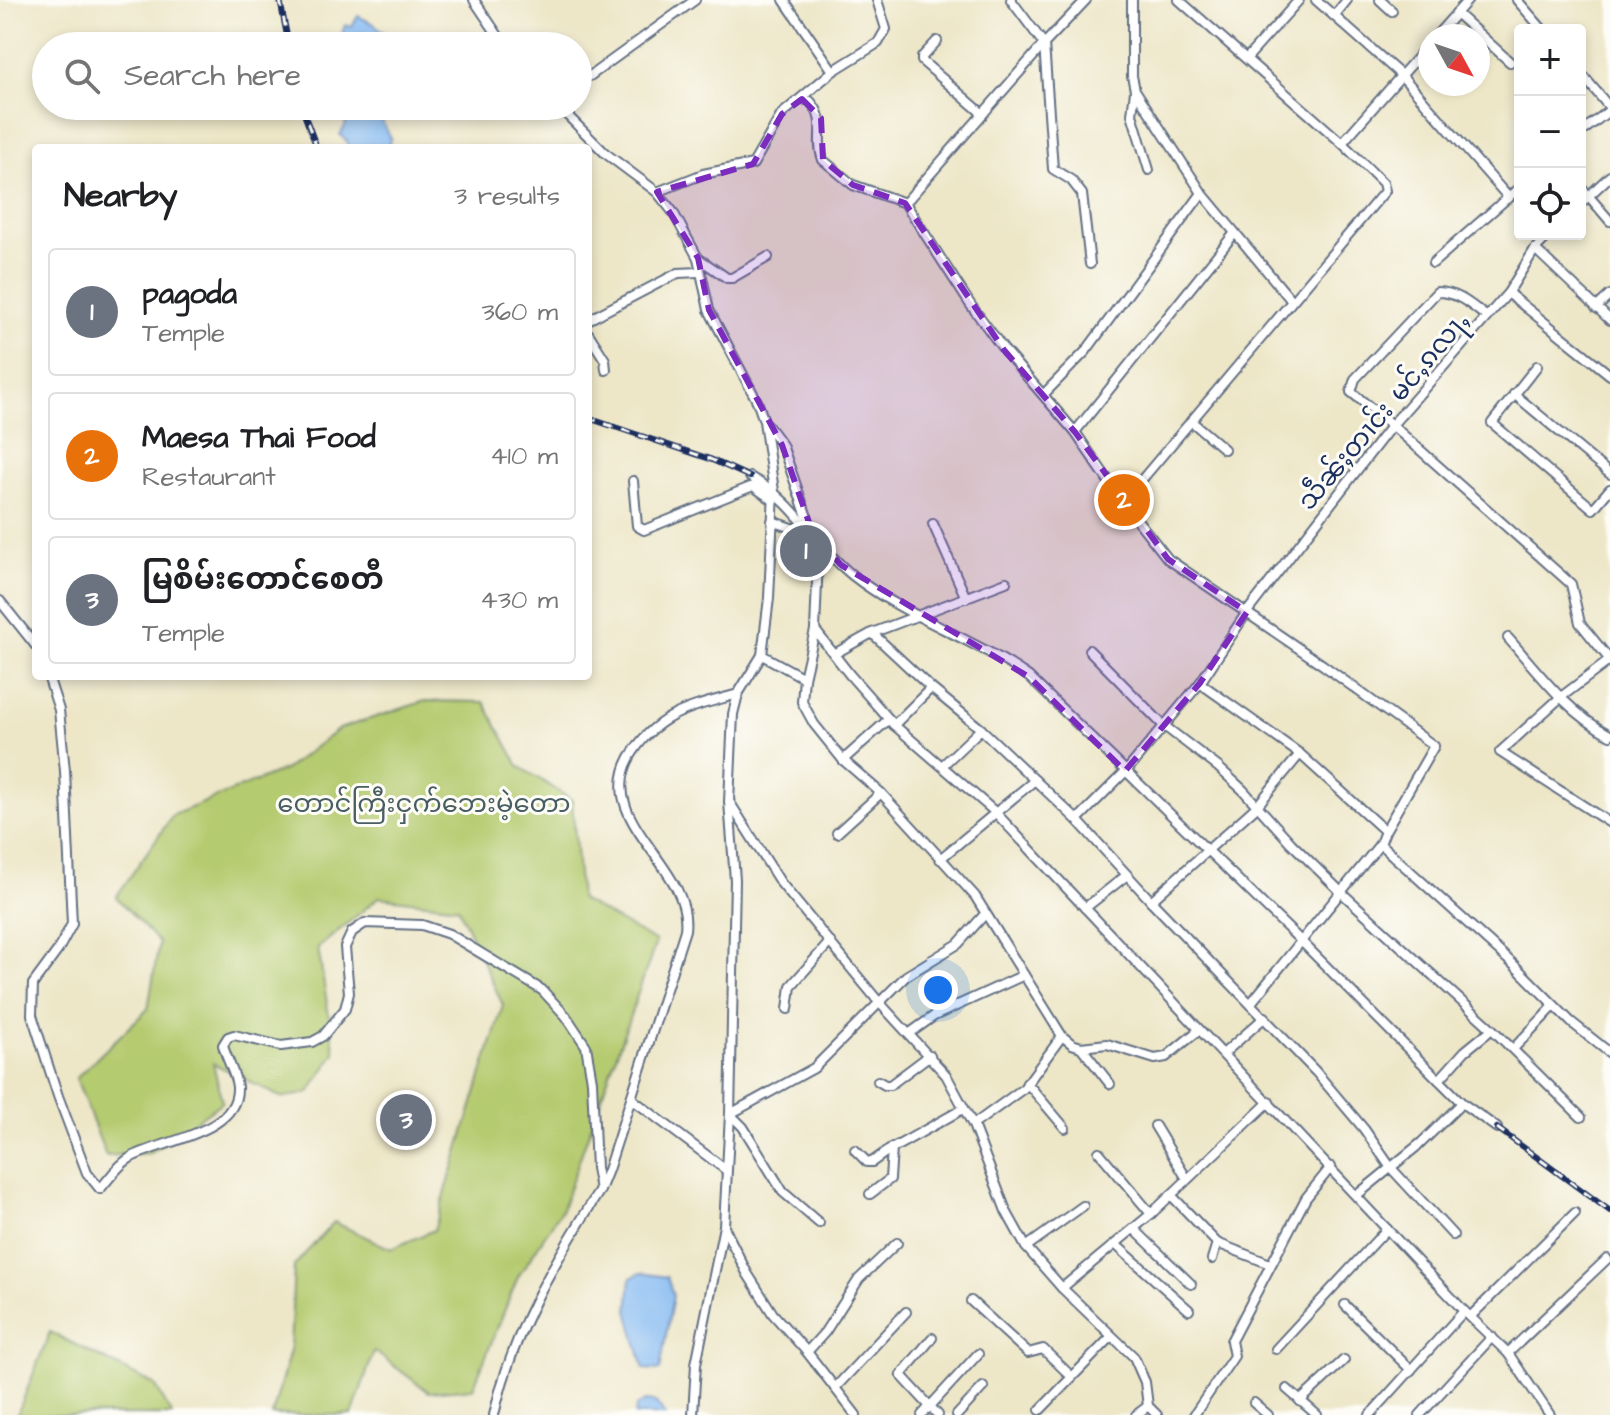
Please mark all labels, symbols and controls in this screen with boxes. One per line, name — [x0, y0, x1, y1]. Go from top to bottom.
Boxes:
north arrow — [1418, 24, 1490, 96]
map controls — [1514, 24, 1586, 240]
button: + — [1514, 24, 1586, 96]
search box — [32, 32, 592, 120]
icon: search — [60, 54, 104, 98]
text: Search here — [124, 55, 301, 97]
button: − — [1514, 96, 1586, 168]
button: locate — [1514, 168, 1586, 240]
text: Nearby — [64, 172, 178, 220]
text: 3 results — [454, 178, 560, 214]
text: pagoda — [142, 273, 237, 315]
text: 1 — [90, 294, 94, 330]
text: 360 m — [481, 294, 558, 330]
street label: သဵၼ်ႈတၢင်း မင်ႇၵလႃႇ — [1290, 304, 1480, 520]
text: Temple — [142, 315, 225, 351]
text: Maesa Thai Food — [142, 417, 376, 459]
text: 2 — [85, 438, 99, 474]
text: 410 m — [490, 438, 558, 474]
text: Restaurant — [142, 459, 276, 495]
pin: 2 — [1098, 470, 1150, 530]
pin: 1 — [780, 521, 832, 581]
text: မြစိမ်းတောင်စေတီ — [142, 559, 384, 601]
text: 3 — [85, 582, 99, 618]
text: 430 m — [480, 582, 558, 618]
text: Temple — [142, 615, 225, 651]
park label: တောင်ကြီးငှက်ဘေးမဲ့တော — [277, 786, 571, 824]
your location — [918, 970, 958, 1010]
pin: 3 — [380, 1090, 432, 1150]

